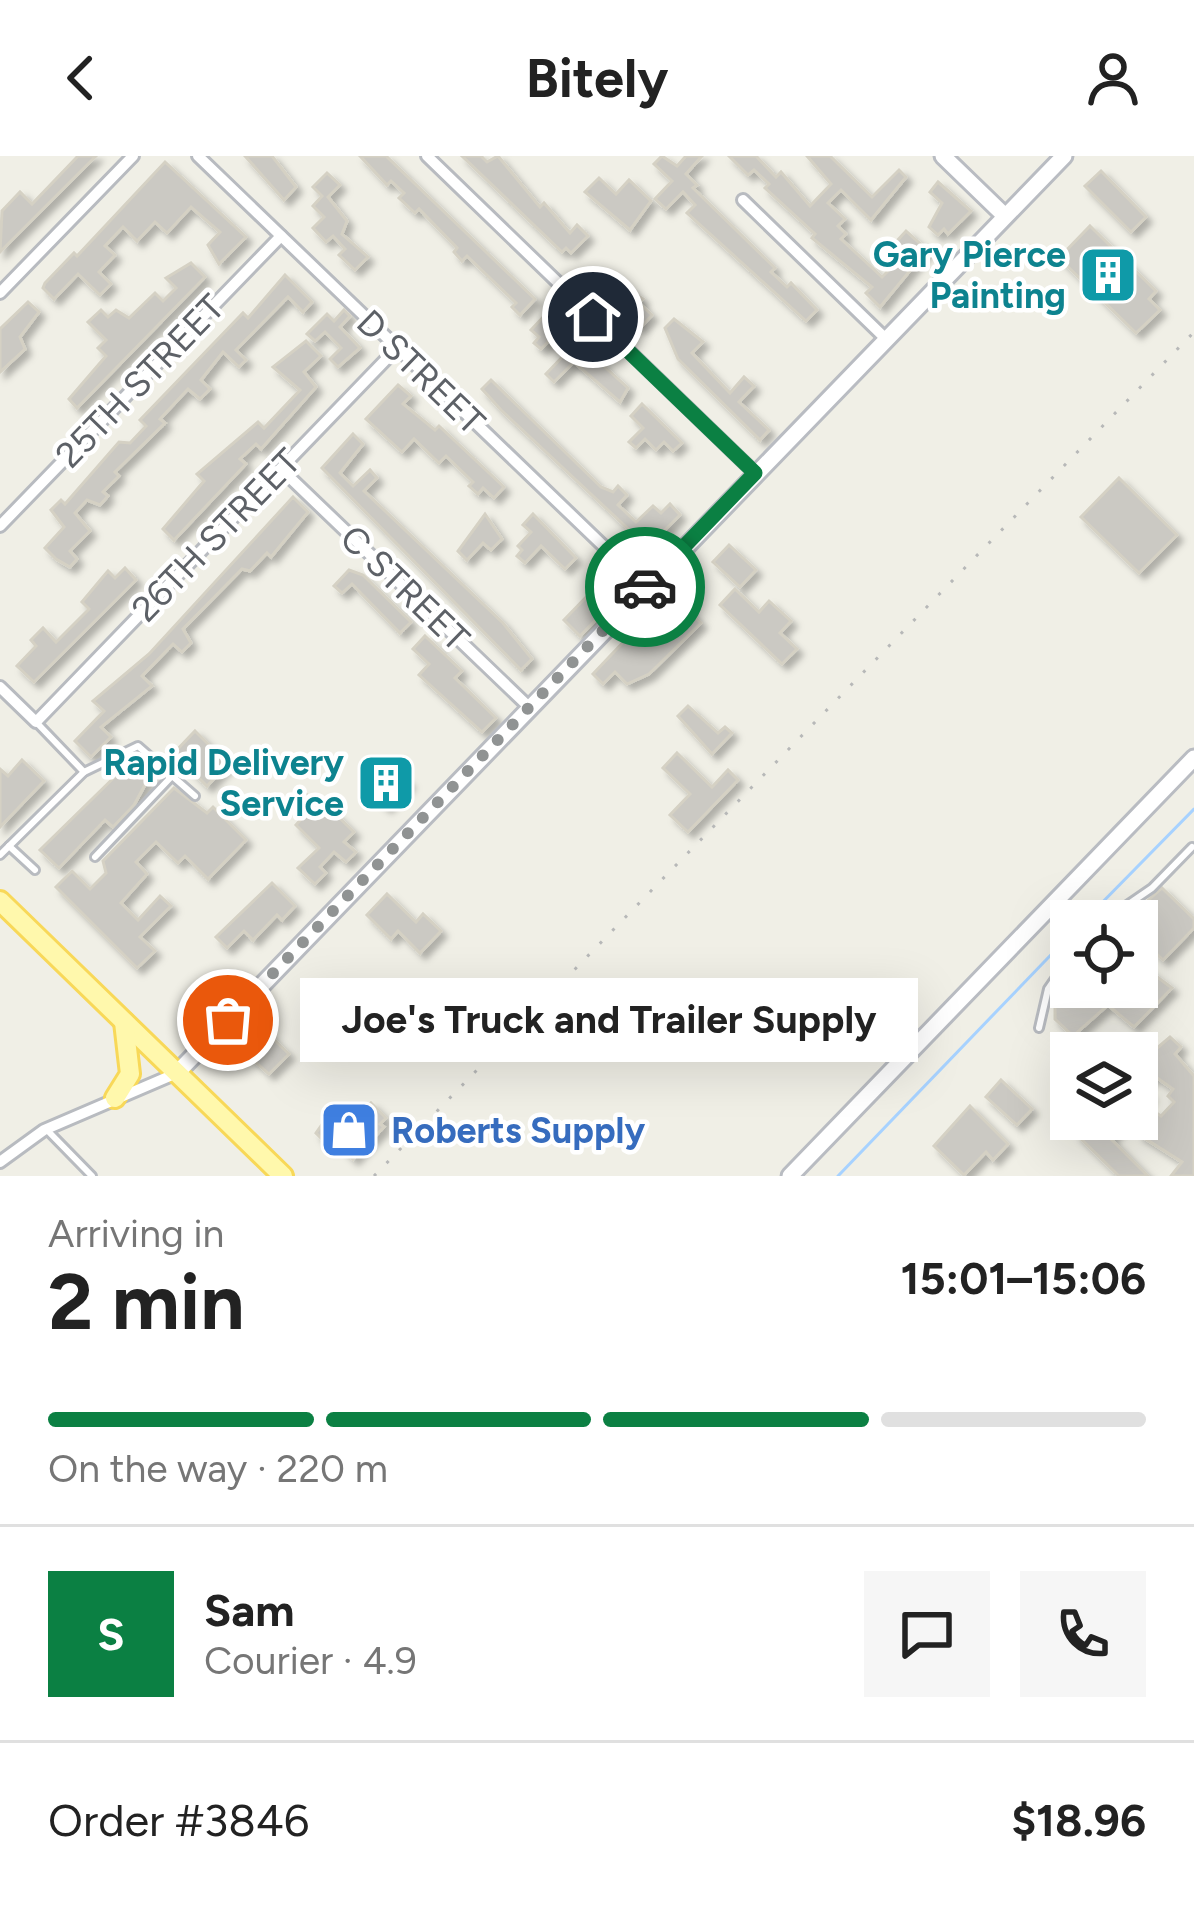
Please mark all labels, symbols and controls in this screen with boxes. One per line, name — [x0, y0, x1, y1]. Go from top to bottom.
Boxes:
icon: back — [48, 45, 114, 111]
icon: person — [1080, 45, 1146, 111]
text: Bitely — [526, 46, 668, 111]
place label: Gary Pierce Painting — [873, 233, 1066, 317]
building icon: Gary Pierce Painting — [1077, 244, 1139, 306]
pin — [542, 266, 644, 368]
icon: home — [560, 284, 626, 350]
street label: 25TH STREET — [47, 286, 233, 476]
street label: D STREET — [348, 301, 494, 443]
street label: 26TH STREET — [123, 440, 309, 630]
street label: C STREET — [332, 516, 478, 660]
courier — [585, 527, 705, 647]
icon: car — [612, 554, 678, 620]
place label: Rapid Delivery Service — [103, 741, 344, 825]
building icon: Rapid Delivery Service — [355, 752, 417, 814]
map controls — [1050, 900, 1158, 1140]
button: locate — [1050, 900, 1158, 1008]
pin — [177, 969, 279, 1071]
callout: Joe's Truck and Trailer Supply — [300, 978, 918, 1062]
icon: bag — [195, 987, 261, 1053]
text: Joe's Truck and Trailer Supply — [341, 996, 877, 1043]
button: layers — [1050, 1032, 1158, 1140]
shop icon: Roberts Supply — [318, 1099, 380, 1161]
place label: Roberts Supply — [391, 1109, 645, 1152]
text: Arriving in — [48, 1210, 224, 1257]
text: 15:01–15:06 — [900, 1251, 1146, 1305]
text: 2 min — [48, 1255, 244, 1349]
text: On the way · 220 m — [48, 1445, 388, 1492]
button: chat — [864, 1571, 990, 1697]
button: phone — [1020, 1571, 1146, 1697]
text: Sam — [204, 1583, 295, 1637]
text: S — [97, 1607, 125, 1661]
text: Courier · 4.9 — [204, 1637, 417, 1684]
text: Order #3846 — [48, 1793, 309, 1847]
text: $18.96 — [1011, 1793, 1146, 1847]

